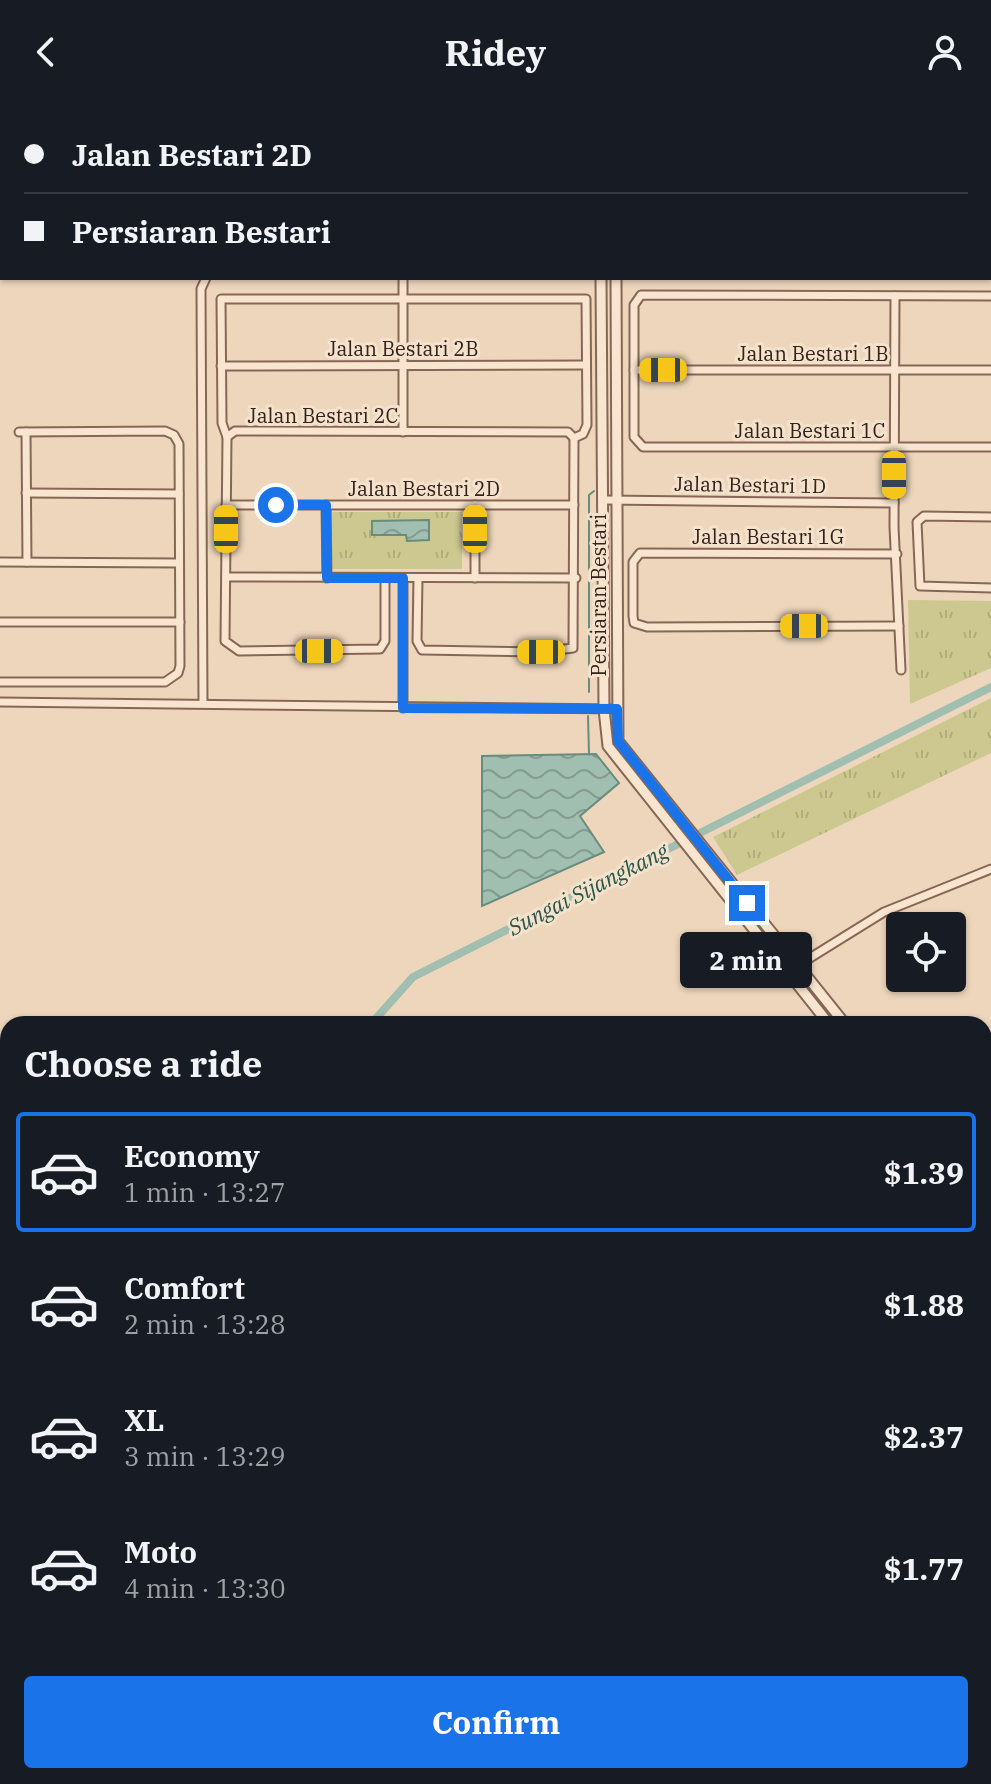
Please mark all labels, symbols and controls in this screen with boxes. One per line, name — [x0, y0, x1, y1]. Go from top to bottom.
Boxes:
text: Ridey — [445, 29, 546, 76]
icon: back — [24, 30, 68, 74]
icon: person — [923, 30, 967, 74]
text: Jalan Bestari 2D — [72, 135, 312, 174]
text: Persiaran Bestari — [72, 212, 331, 251]
street label: Jalan Bestari 2B — [327, 335, 479, 362]
street label: Jalan Bestari 1B — [737, 340, 889, 367]
car — [639, 358, 687, 382]
street label: Jalan Bestari 2C — [248, 402, 398, 429]
street label: Jalan Bestari 1C — [735, 417, 885, 444]
car — [882, 451, 906, 499]
street label: Jalan Bestari 1D — [674, 470, 826, 499]
street label: Jalan Bestari 2D — [348, 475, 500, 502]
route start — [258, 487, 294, 523]
car — [214, 505, 238, 553]
car — [463, 505, 487, 553]
street label: Persiaran Bestari — [585, 514, 612, 676]
street label: Jalan Bestari 1G — [692, 523, 844, 550]
car — [780, 614, 828, 638]
car — [295, 639, 343, 663]
car — [517, 640, 565, 664]
water label: Sungai Sijangkang — [502, 835, 673, 942]
route end — [729, 885, 765, 921]
map controls — [886, 912, 966, 992]
button: locate — [886, 912, 966, 992]
callout: 2 min — [681, 931, 813, 987]
text: 2 min — [710, 943, 782, 977]
text: Choose a ride — [24, 1040, 263, 1087]
icon: car — [28, 1136, 100, 1208]
text: Economy — [124, 1136, 260, 1175]
text: $1.39 — [884, 1153, 964, 1192]
text: 1 min · 13:27 — [124, 1175, 286, 1209]
icon: car — [28, 1268, 100, 1340]
text: Comfort — [124, 1268, 245, 1307]
text: $1.88 — [884, 1285, 964, 1324]
text: 2 min · 13:28 — [124, 1307, 286, 1341]
icon: car — [28, 1400, 100, 1472]
text: XL — [124, 1400, 164, 1439]
text: $2.37 — [884, 1417, 964, 1456]
text: 3 min · 13:29 — [124, 1439, 286, 1473]
icon: car — [28, 1532, 100, 1604]
text: Moto — [124, 1532, 197, 1571]
text: $1.77 — [884, 1549, 964, 1588]
text: 4 min · 13:30 — [124, 1571, 286, 1605]
button: Confirm — [24, 1676, 968, 1768]

